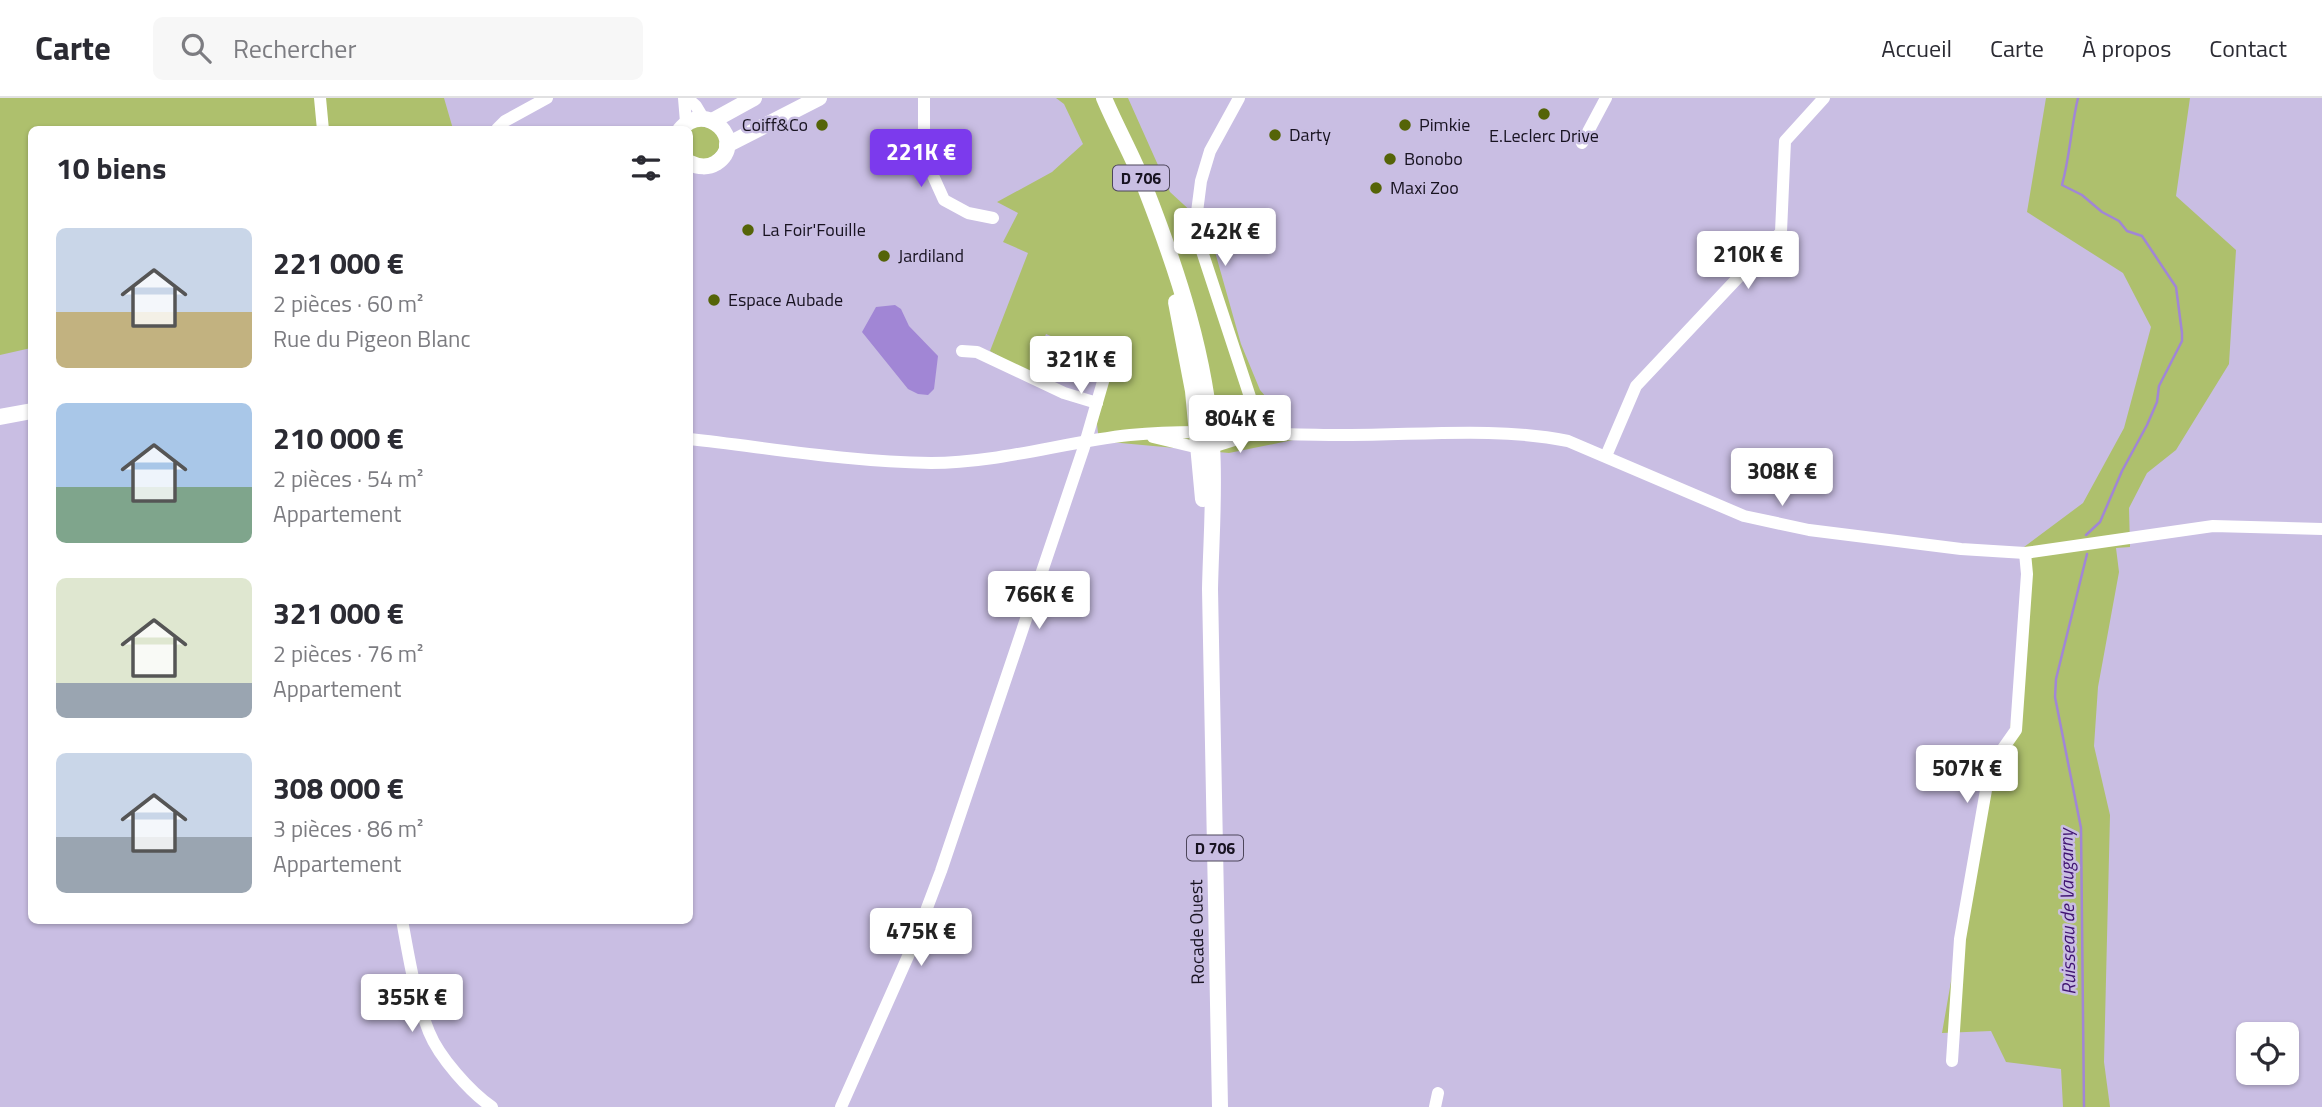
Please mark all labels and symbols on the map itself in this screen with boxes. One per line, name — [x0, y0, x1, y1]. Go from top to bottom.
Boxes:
marker: E.Leclerc Drive — [1536, 106, 1552, 122]
place label: Coiff&Co — [742, 111, 808, 138]
place label: Pimkie — [1419, 111, 1470, 138]
marker: Coiff&Co — [814, 117, 830, 133]
marker: Pimkie — [1397, 117, 1413, 133]
place label: Darty — [1289, 121, 1331, 148]
place label: E.Leclerc Drive — [1489, 122, 1599, 149]
marker: Darty — [1267, 127, 1283, 143]
pin: 221K € — [864, 130, 978, 189]
place label: Bonobo — [1404, 145, 1463, 172]
marker: Bonobo — [1382, 151, 1398, 167]
road number: D 706 — [1113, 166, 1169, 190]
place label: Maxi Zoo — [1390, 174, 1459, 201]
marker: Maxi Zoo — [1368, 180, 1384, 196]
pin: 242K € — [1168, 208, 1282, 268]
place label: La Foir'Fouille — [762, 216, 866, 243]
marker: La Foir'Fouille — [740, 222, 756, 238]
pin: 210K € — [1691, 232, 1805, 291]
place label: Jardiland — [898, 242, 964, 269]
marker: Jardiland — [876, 248, 892, 264]
place label: Espace Aubade — [728, 286, 843, 313]
marker: Espace Aubade — [706, 292, 722, 308]
pin: 321K € — [1024, 336, 1138, 396]
pin: 804K € — [1183, 396, 1297, 455]
pin: 308K € — [1725, 448, 1839, 508]
pin: 766K € — [982, 572, 1096, 631]
pin: 507K € — [1910, 746, 2024, 805]
water label: Ruisseau de Vaugarny — [2051, 826, 2082, 995]
road number: D 706 — [1187, 835, 1243, 860]
street label: Rocade Ouest — [1182, 879, 1211, 985]
pin: 475K € — [864, 908, 978, 968]
pin: 355K € — [355, 974, 469, 1034]

